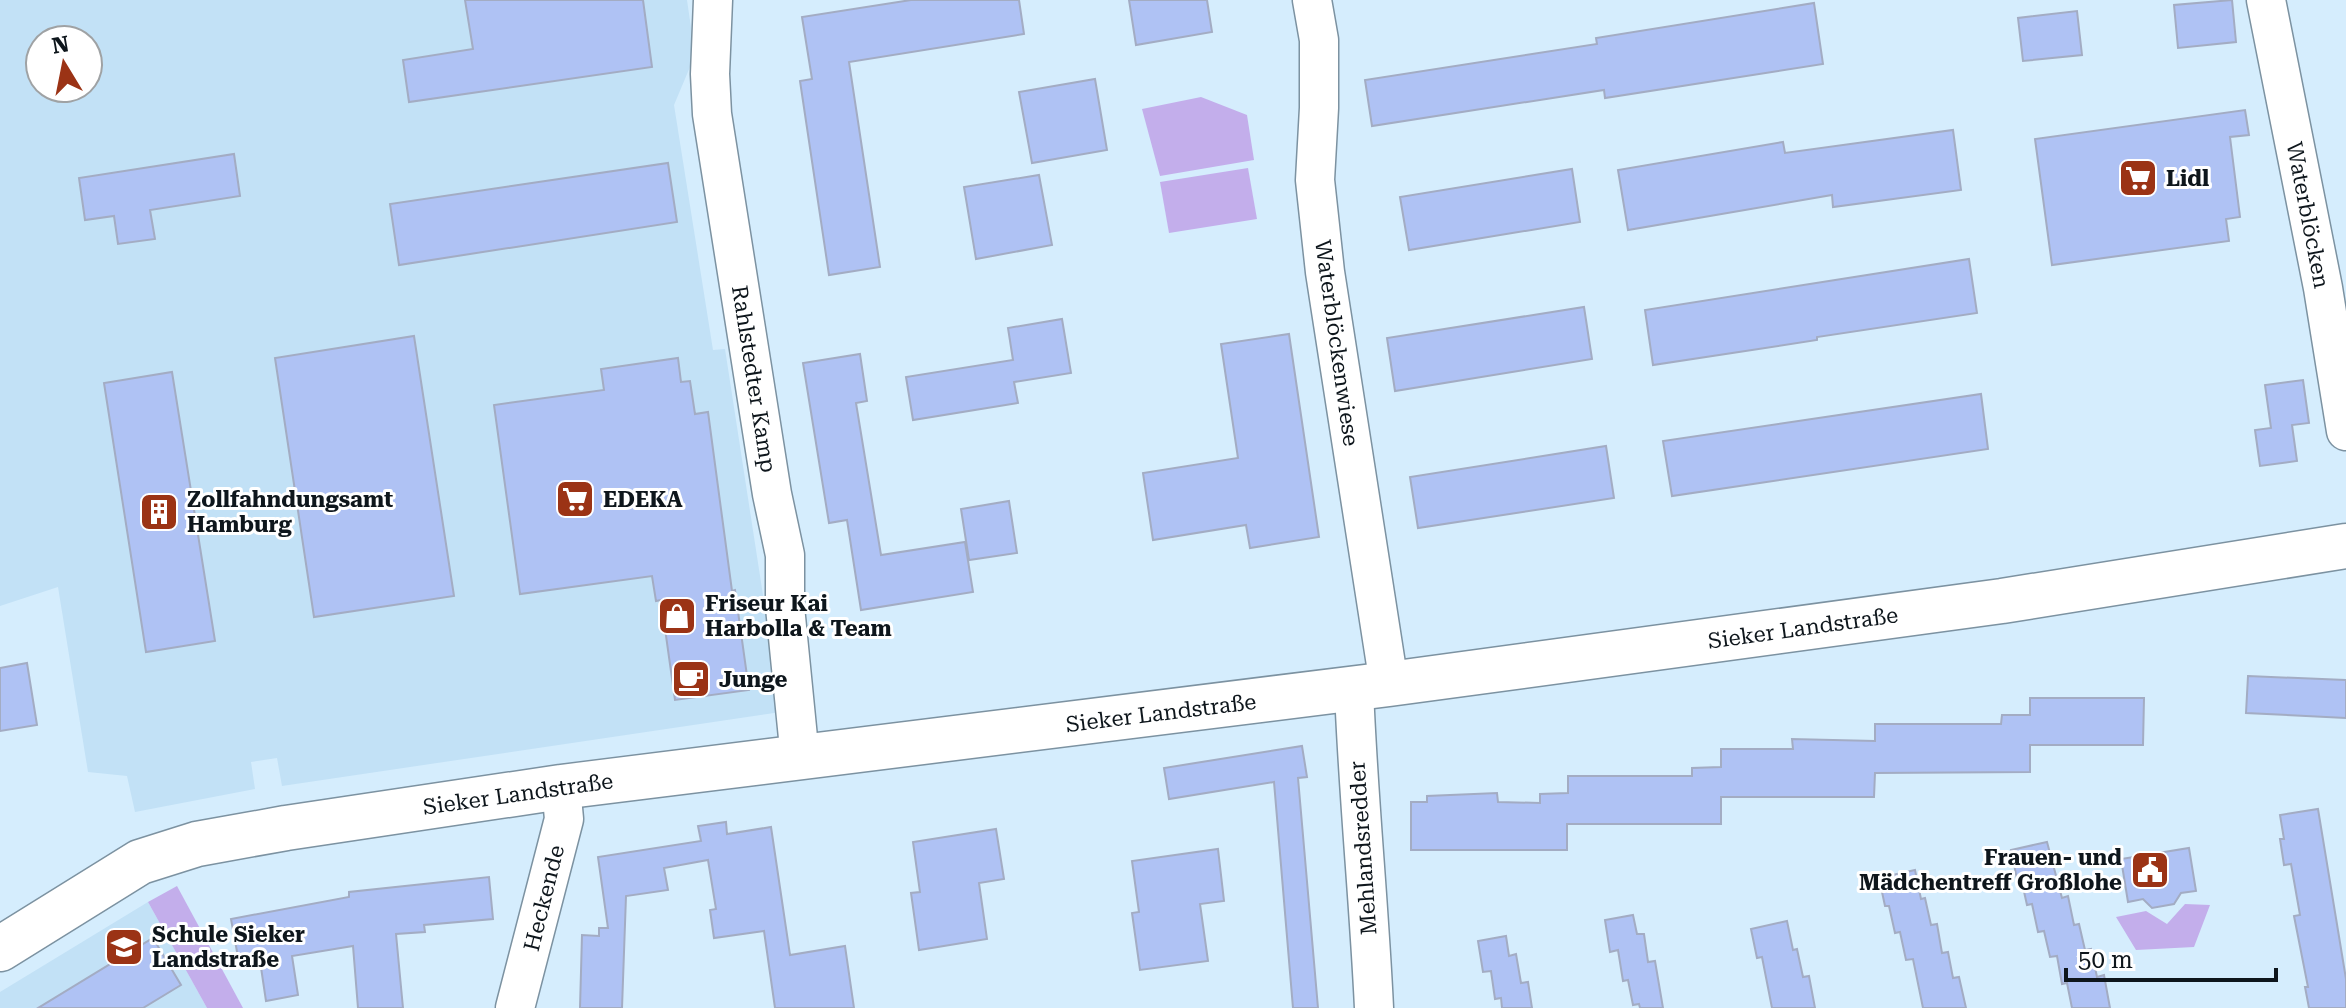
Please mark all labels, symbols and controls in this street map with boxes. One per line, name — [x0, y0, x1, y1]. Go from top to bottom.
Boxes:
north arrow — [24, 24, 104, 104]
text: N — [50, 31, 71, 59]
street label: Waterblöcken — [2282, 140, 2334, 290]
supermarket icon: Lidl — [2117, 157, 2159, 199]
place label: Lidl — [2166, 166, 2209, 191]
street label: Waterblöckenwiese — [1310, 238, 1364, 448]
street label: Rahlstedter Kamp — [727, 284, 781, 474]
supermarket icon: EDEKA — [554, 478, 596, 520]
place label: Zollfahndungsamt Hamburg — [187, 487, 393, 537]
place label: EDEKA — [603, 487, 683, 512]
building icon: Zollfahndungsamt Hamburg — [138, 491, 180, 533]
place label: Friseur Kai Harbolla & Team — [705, 591, 892, 641]
shop icon: Friseur Kai Harbolla & Team — [656, 595, 698, 637]
street label: Sieker Landstraße — [1706, 602, 1900, 654]
cafe icon: Junge — [670, 658, 712, 700]
place label: Junge — [719, 667, 787, 692]
street label: Sieker Landstraße — [1064, 689, 1258, 737]
street label: Mehlandsredder — [1344, 760, 1382, 936]
street label: Sieker Landstraße — [421, 768, 615, 820]
street label: Heckende — [519, 842, 569, 954]
place label: Frauen- und Mädchentreff Großlohe — [1859, 845, 2122, 895]
public building icon: Frauen- und Mädchentreff Großlohe — [2129, 849, 2171, 891]
place label: Schule Sieker Landstraße — [152, 922, 305, 972]
school or university icon: Schule Sieker Landstraße — [103, 926, 145, 968]
scale bar — [2066, 932, 2276, 982]
text: 50 m — [2078, 946, 2133, 974]

